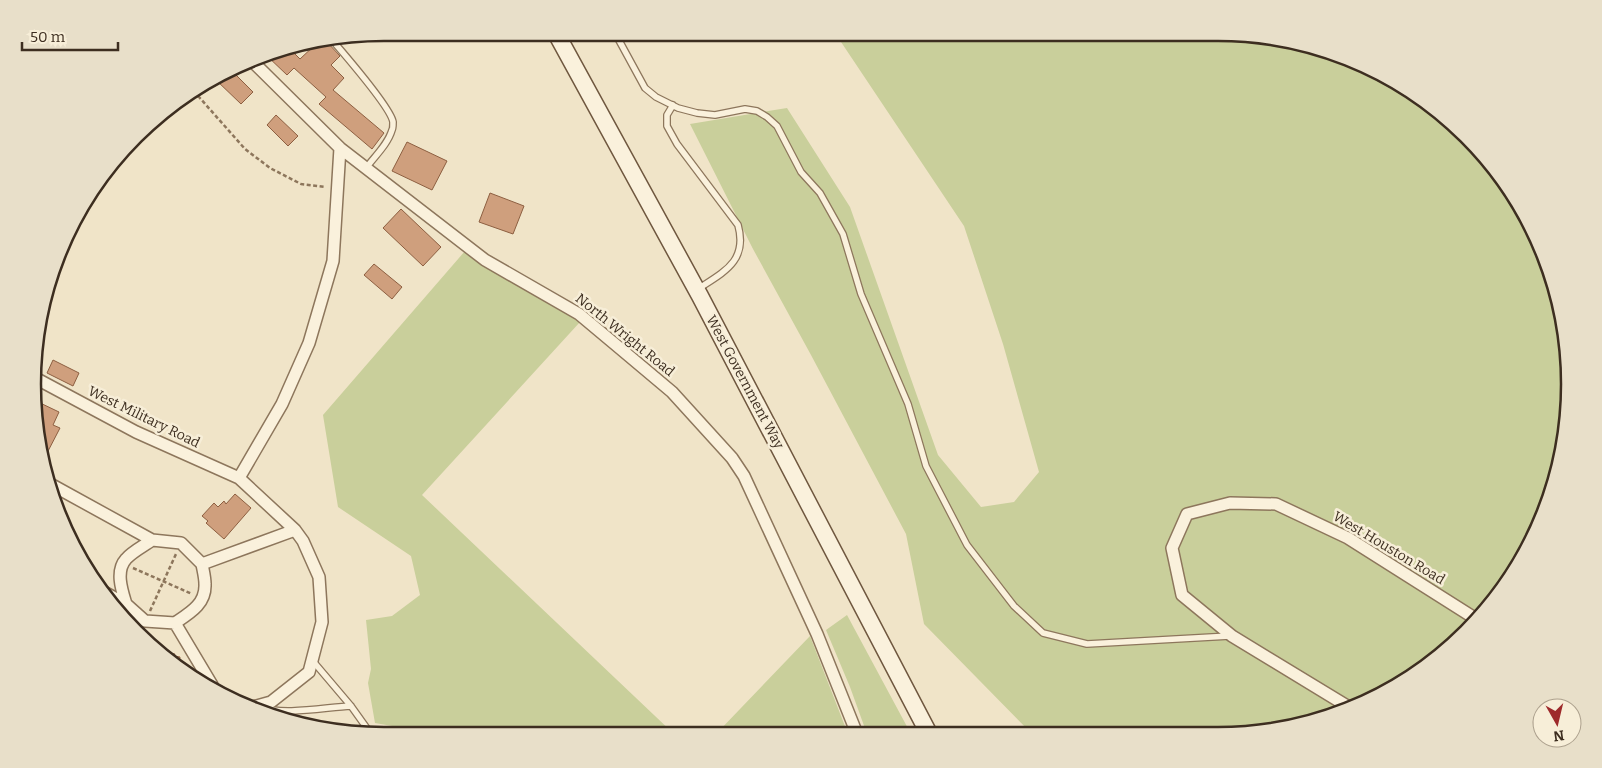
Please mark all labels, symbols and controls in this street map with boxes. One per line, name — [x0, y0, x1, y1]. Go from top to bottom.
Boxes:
scale bar — [22, 20, 119, 52]
text: 50 m — [30, 28, 66, 46]
street label: North Wright Road — [572, 290, 678, 380]
street label: West Government Way — [703, 312, 788, 452]
street label: West Military Road — [85, 383, 203, 451]
street label: West Houston Road — [1330, 508, 1448, 588]
north arrow — [1532, 698, 1582, 748]
text: N — [1552, 726, 1565, 745]

